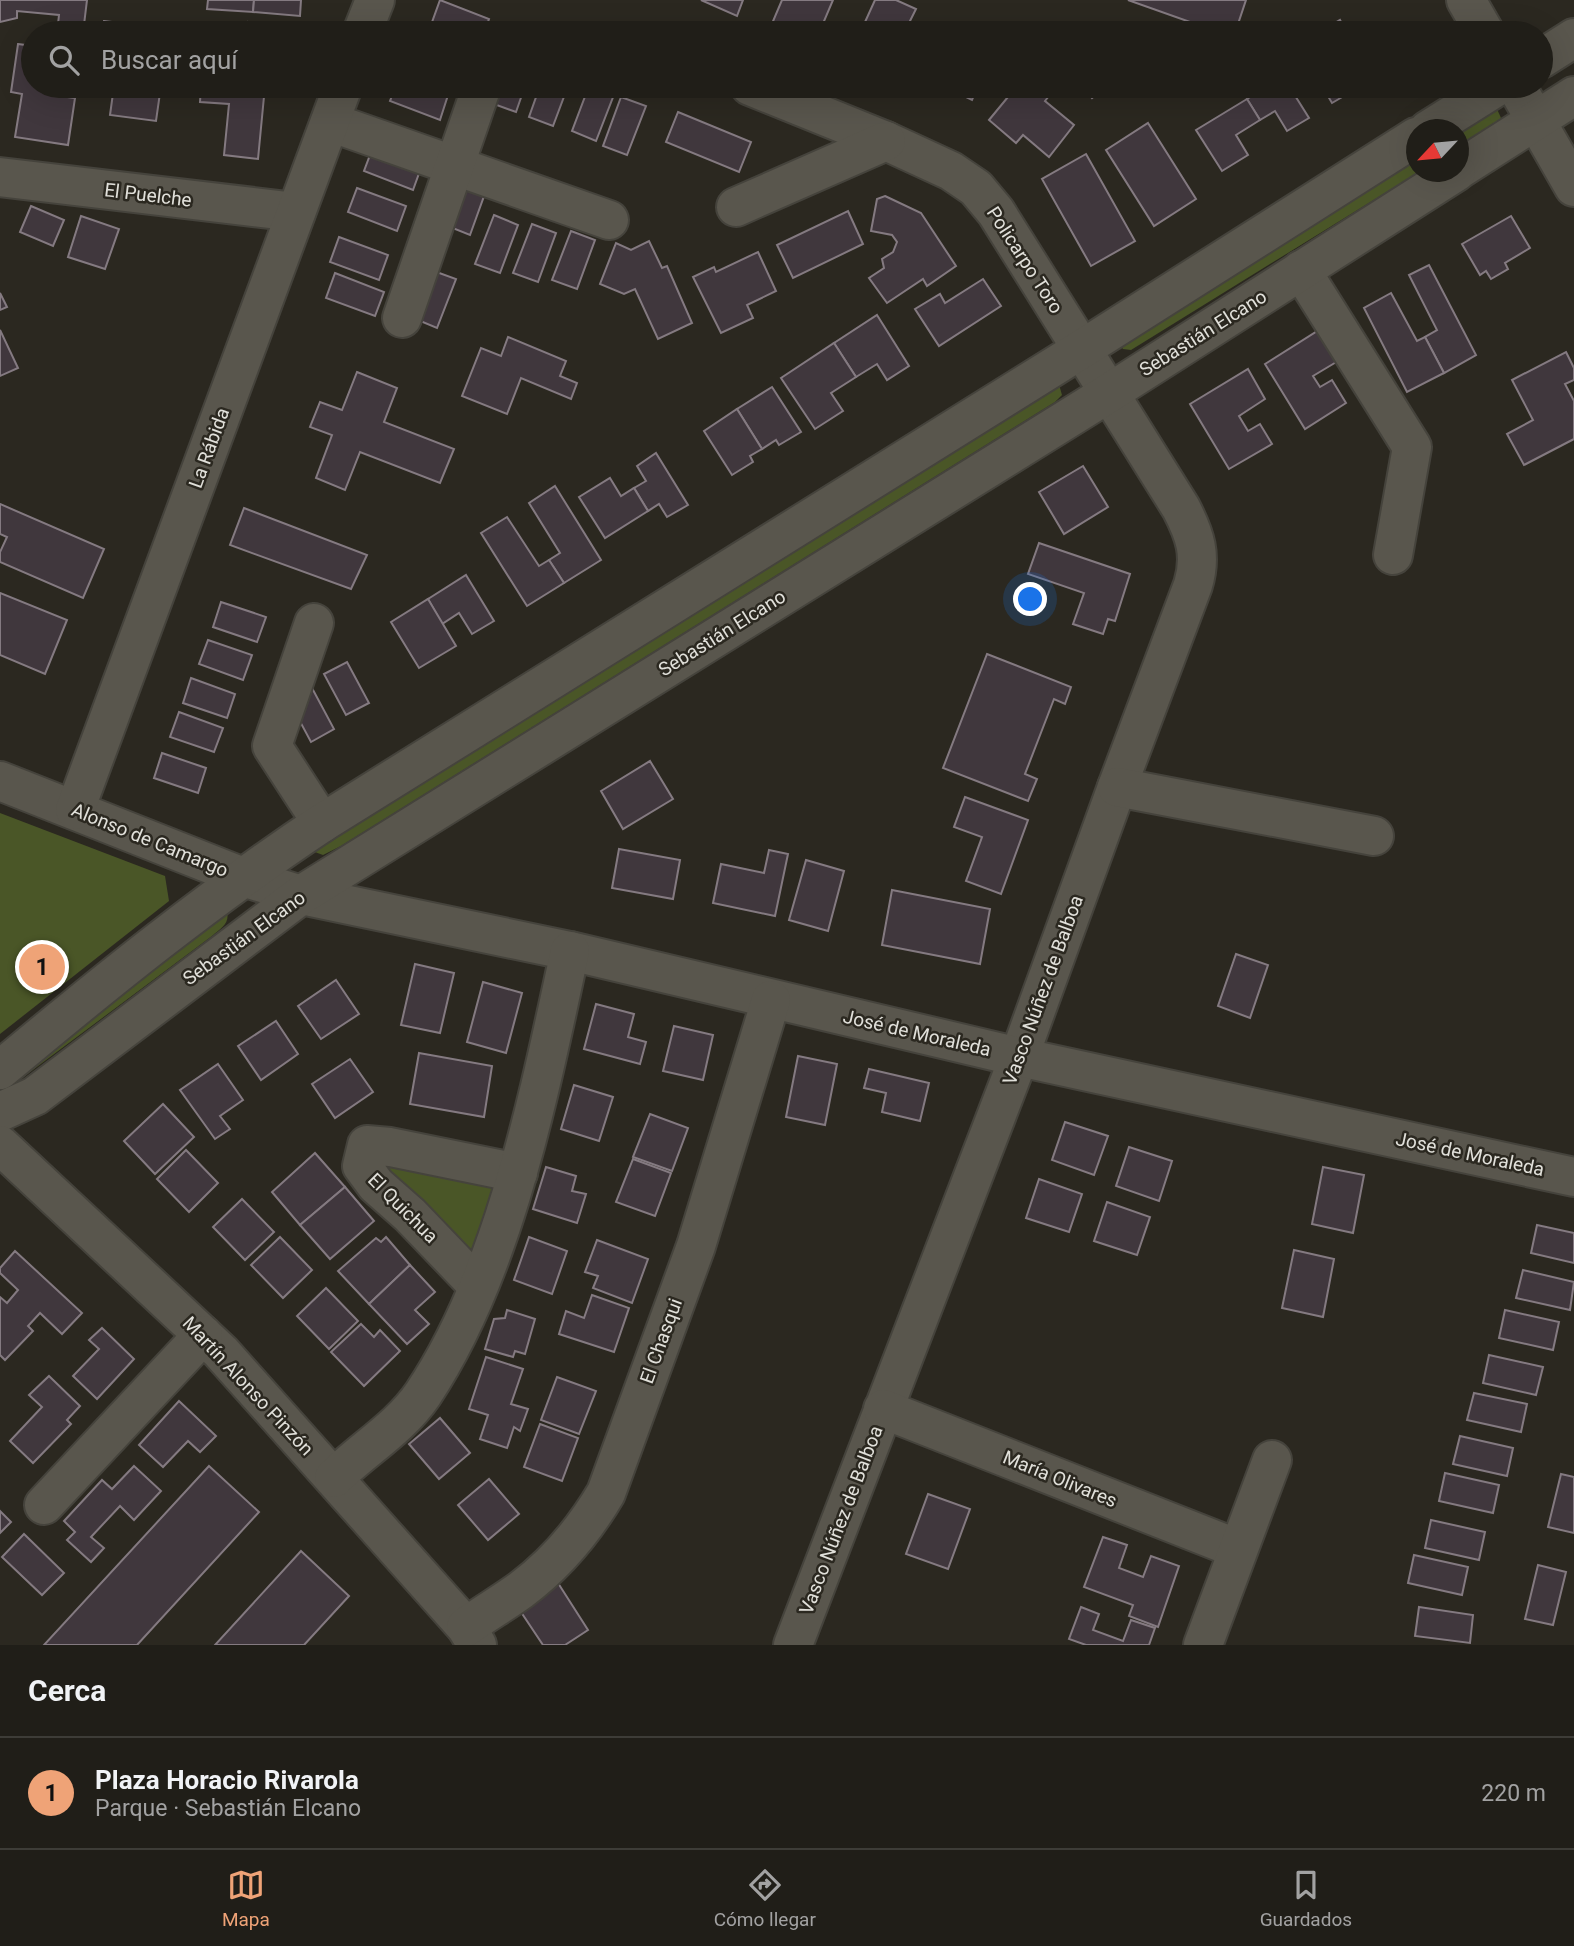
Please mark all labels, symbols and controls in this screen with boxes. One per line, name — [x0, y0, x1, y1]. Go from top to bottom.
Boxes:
search box — [21, 21, 1553, 98]
icon: search — [45, 41, 83, 79]
text: Buscar aquí — [101, 45, 238, 75]
north arrow — [1406, 119, 1469, 182]
street label: El Puelche — [103, 178, 193, 212]
street label: Policarpo Toro — [982, 202, 1068, 318]
street label: Sebastián Elcano — [1135, 285, 1271, 381]
street label: La Rábida — [184, 405, 234, 491]
your location — [1013, 582, 1047, 616]
street label: Sebastián Elcano — [654, 585, 790, 681]
street label: Alonso de Camargo — [68, 798, 232, 882]
street label: Sebastián Elcano — [178, 886, 310, 990]
street label: Vasco Núñez de Balboa — [998, 892, 1088, 1088]
pin: 1 — [19, 941, 65, 993]
street label: José de Moraleda — [841, 1005, 993, 1061]
street label: José de Moraleda — [1394, 1127, 1546, 1181]
street label: El Quichua — [363, 1168, 443, 1248]
street label: El Chasqui — [635, 1295, 687, 1387]
street label: Martín Alonso Pinzón — [178, 1312, 318, 1460]
street label: Vasco Núñez de Balboa — [794, 1422, 888, 1618]
street label: María Olivares — [1000, 1446, 1120, 1512]
text: Cerca — [28, 1673, 106, 1708]
text: Plaza Horacio Rivarola — [95, 1765, 359, 1795]
text: 1 — [44, 1780, 58, 1807]
text: 220 m — [1481, 1780, 1546, 1807]
text: Parque · Sebastián Elcano — [95, 1795, 361, 1822]
tab: Mapa — [222, 1866, 270, 1931]
tab: Cómo llegar — [714, 1866, 816, 1931]
tab: Guardados — [1260, 1866, 1352, 1931]

